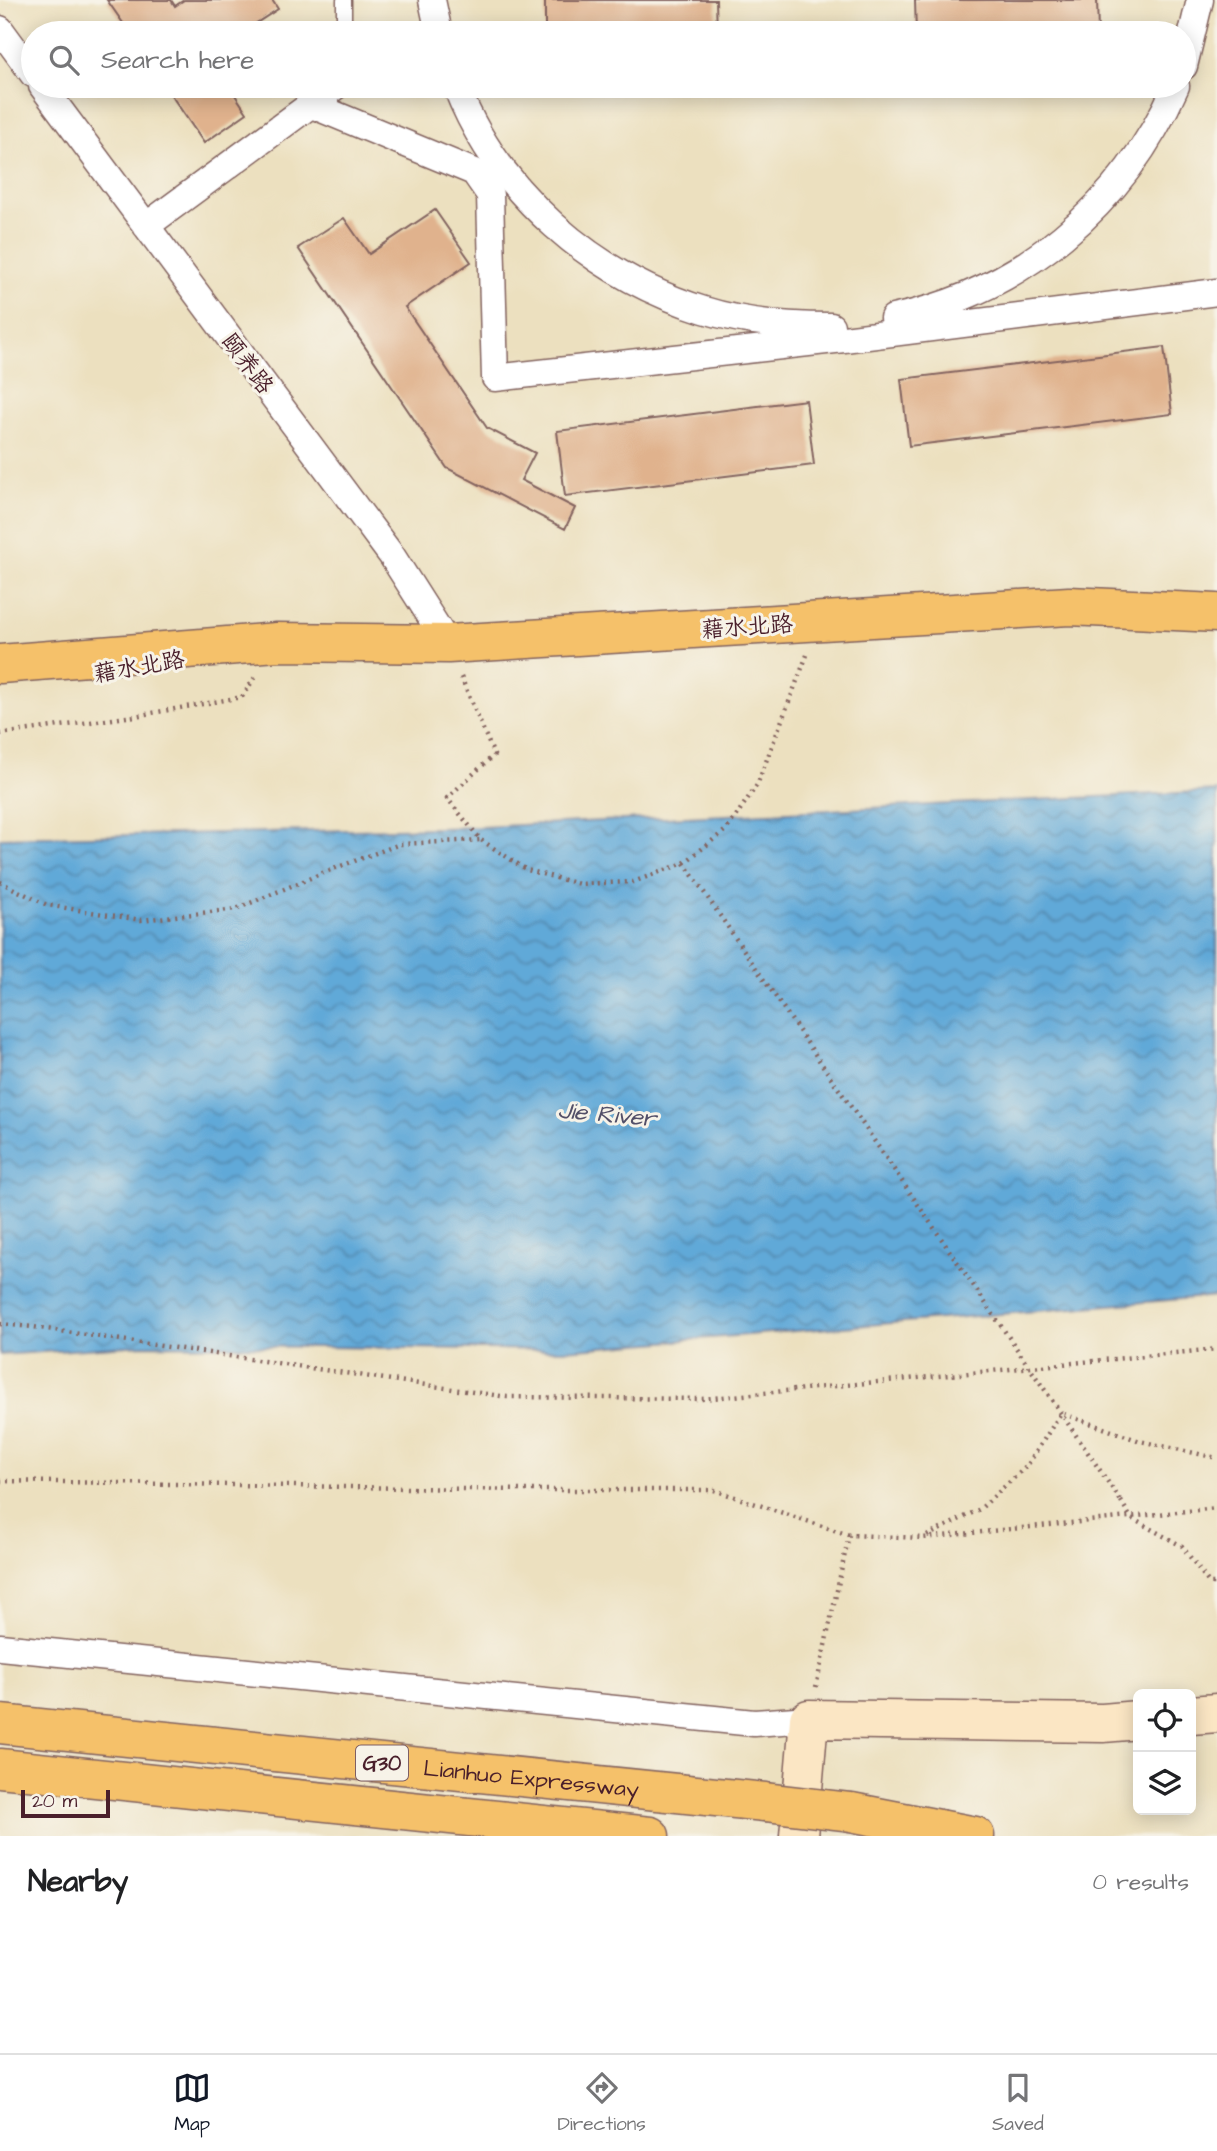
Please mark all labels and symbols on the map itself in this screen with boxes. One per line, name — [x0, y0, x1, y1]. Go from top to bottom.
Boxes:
street label: 颐养路 — [214, 326, 281, 401]
street label: 藉水北路 — [700, 608, 794, 646]
street label: 藉水北路 — [91, 643, 187, 691]
water label: Jie River — [556, 1094, 660, 1136]
road number: G30 — [356, 1746, 408, 1780]
street label: Lianhuo Expressway — [422, 1752, 641, 1807]
scale bar — [21, 1787, 110, 1819]

